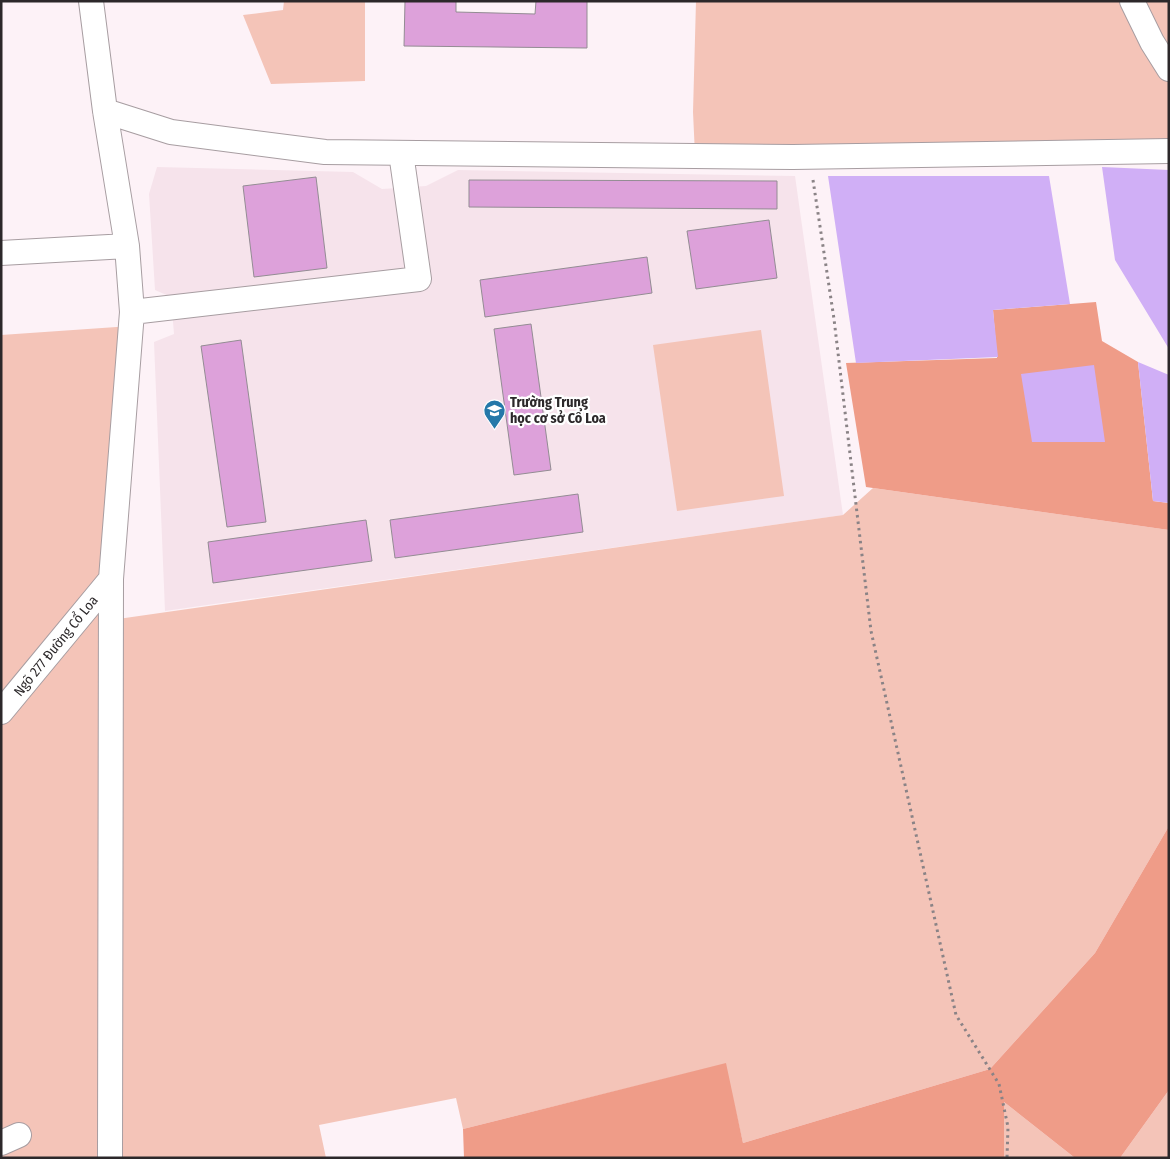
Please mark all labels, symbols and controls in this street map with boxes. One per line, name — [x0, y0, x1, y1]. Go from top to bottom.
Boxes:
place label: Trường Trung học cơ sở Cổ Loa — [510, 394, 606, 427]
school or university icon: Trường Trung học cơ sở Cổ Loa — [482, 398, 506, 429]
street label: Ngõ 277 Đường Cổ Loa — [9, 592, 102, 700]

